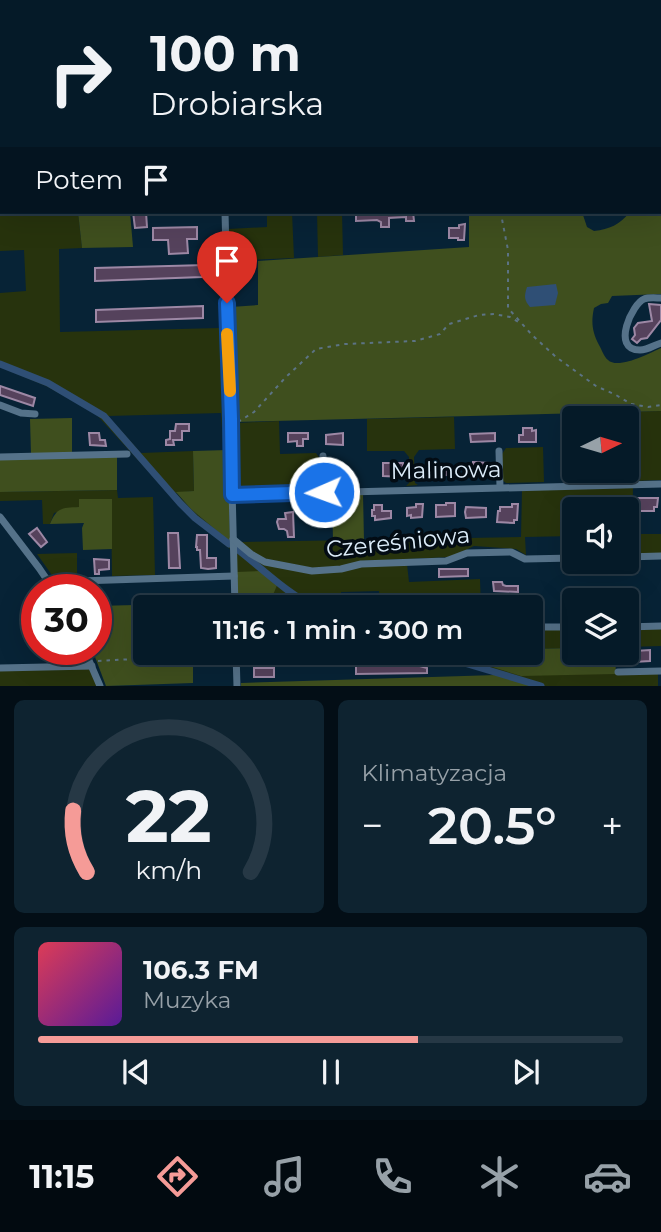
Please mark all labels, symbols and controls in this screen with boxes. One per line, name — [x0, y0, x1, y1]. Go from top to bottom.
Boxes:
text: 100 m — [150, 24, 301, 83]
icon: right — [35, 28, 126, 119]
text: Drobiarska — [150, 84, 324, 123]
icon: arrive — [137, 161, 175, 199]
text: Potem — [35, 164, 123, 196]
pin — [197, 231, 257, 303]
icon: arrive — [208, 242, 246, 280]
north arrow — [562, 406, 639, 483]
map controls — [562, 406, 639, 665]
position arrow — [287, 455, 361, 529]
street label: Malinowa — [390, 455, 502, 485]
button: sound — [562, 497, 639, 574]
street label: Czereśniowa — [325, 521, 471, 563]
speed limit sign: 30 — [21, 574, 112, 665]
button: layers — [562, 588, 639, 665]
text: 11:16 · 1 min · 300 m — [213, 614, 463, 646]
text: Klimatyzacja — [362, 759, 507, 787]
text: 22 — [126, 773, 212, 861]
text: 20.5° — [428, 794, 557, 857]
text: − — [362, 802, 383, 849]
text: + — [601, 802, 623, 849]
text: km/h — [135, 855, 202, 885]
text: 106.3 FM — [143, 954, 259, 986]
text: Muzyka — [143, 986, 231, 1014]
icon: previous — [117, 1053, 155, 1091]
icon: pause — [312, 1053, 350, 1091]
icon: next — [507, 1053, 545, 1091]
icon: directions — [153, 1152, 202, 1201]
icon: music — [260, 1152, 309, 1201]
icon: phone — [368, 1152, 417, 1201]
icon: climate — [475, 1152, 524, 1201]
icon: car — [583, 1152, 632, 1201]
text: 11:15 — [29, 1157, 94, 1196]

